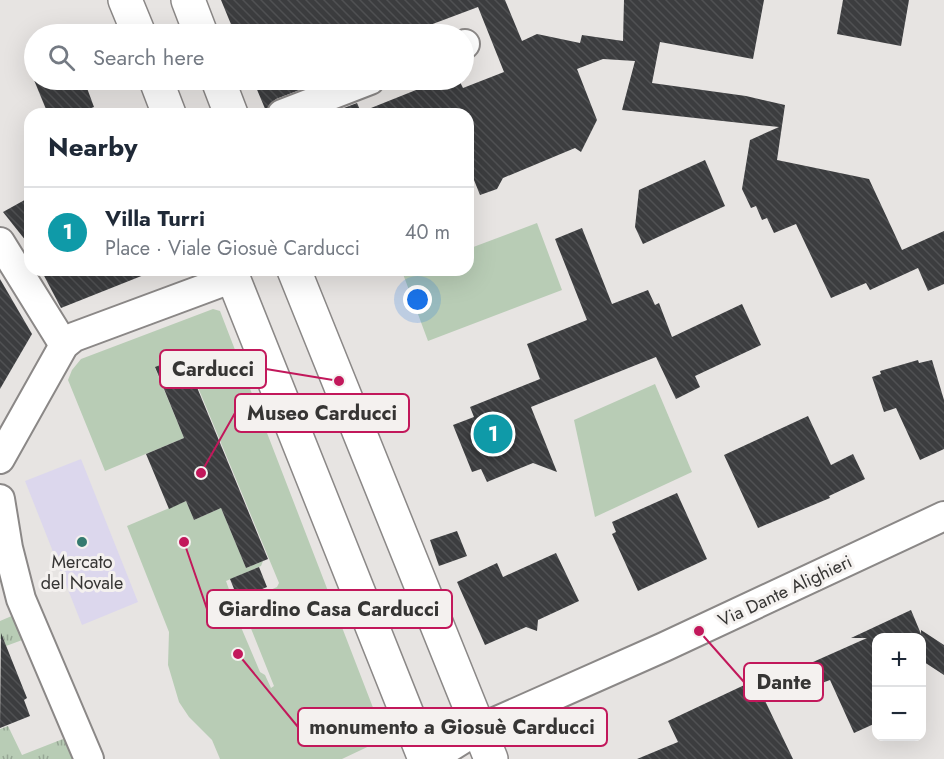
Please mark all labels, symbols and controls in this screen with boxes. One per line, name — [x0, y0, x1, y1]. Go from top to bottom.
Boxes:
search box — [24, 24, 474, 90]
icon: search — [45, 41, 78, 74]
text: Search here — [93, 41, 204, 73]
text: Nearby — [48, 128, 137, 166]
text: Villa Turri — [105, 202, 205, 234]
text: 1 — [62, 218, 73, 247]
text: 40 m — [405, 218, 450, 247]
text: Place · Viale Giosuè Carducci — [105, 234, 360, 263]
your location — [403, 285, 432, 314]
callout: Carducci — [160, 350, 266, 388]
text: Carducci — [172, 355, 254, 384]
callout: Museo Carducci — [235, 394, 409, 432]
text: Museo Carducci — [247, 399, 397, 428]
pin: 1 — [474, 412, 512, 456]
marker: Mercato del Novale — [75, 535, 89, 549]
place label: Mercato del Novale — [41, 549, 123, 596]
street label: Via Dante Alighieri — [714, 549, 856, 633]
callout: Giardino Casa Carducci — [207, 590, 452, 628]
text: Giardino Casa Carducci — [219, 595, 439, 624]
map controls — [872, 633, 926, 741]
button: + — [872, 633, 926, 687]
callout: Dante — [744, 663, 823, 701]
text: Dante — [757, 668, 811, 697]
button: − — [872, 687, 926, 741]
callout: monumento a Giosuè Carducci — [298, 708, 607, 746]
text: monumento a Giosuè Carducci — [309, 713, 595, 742]

